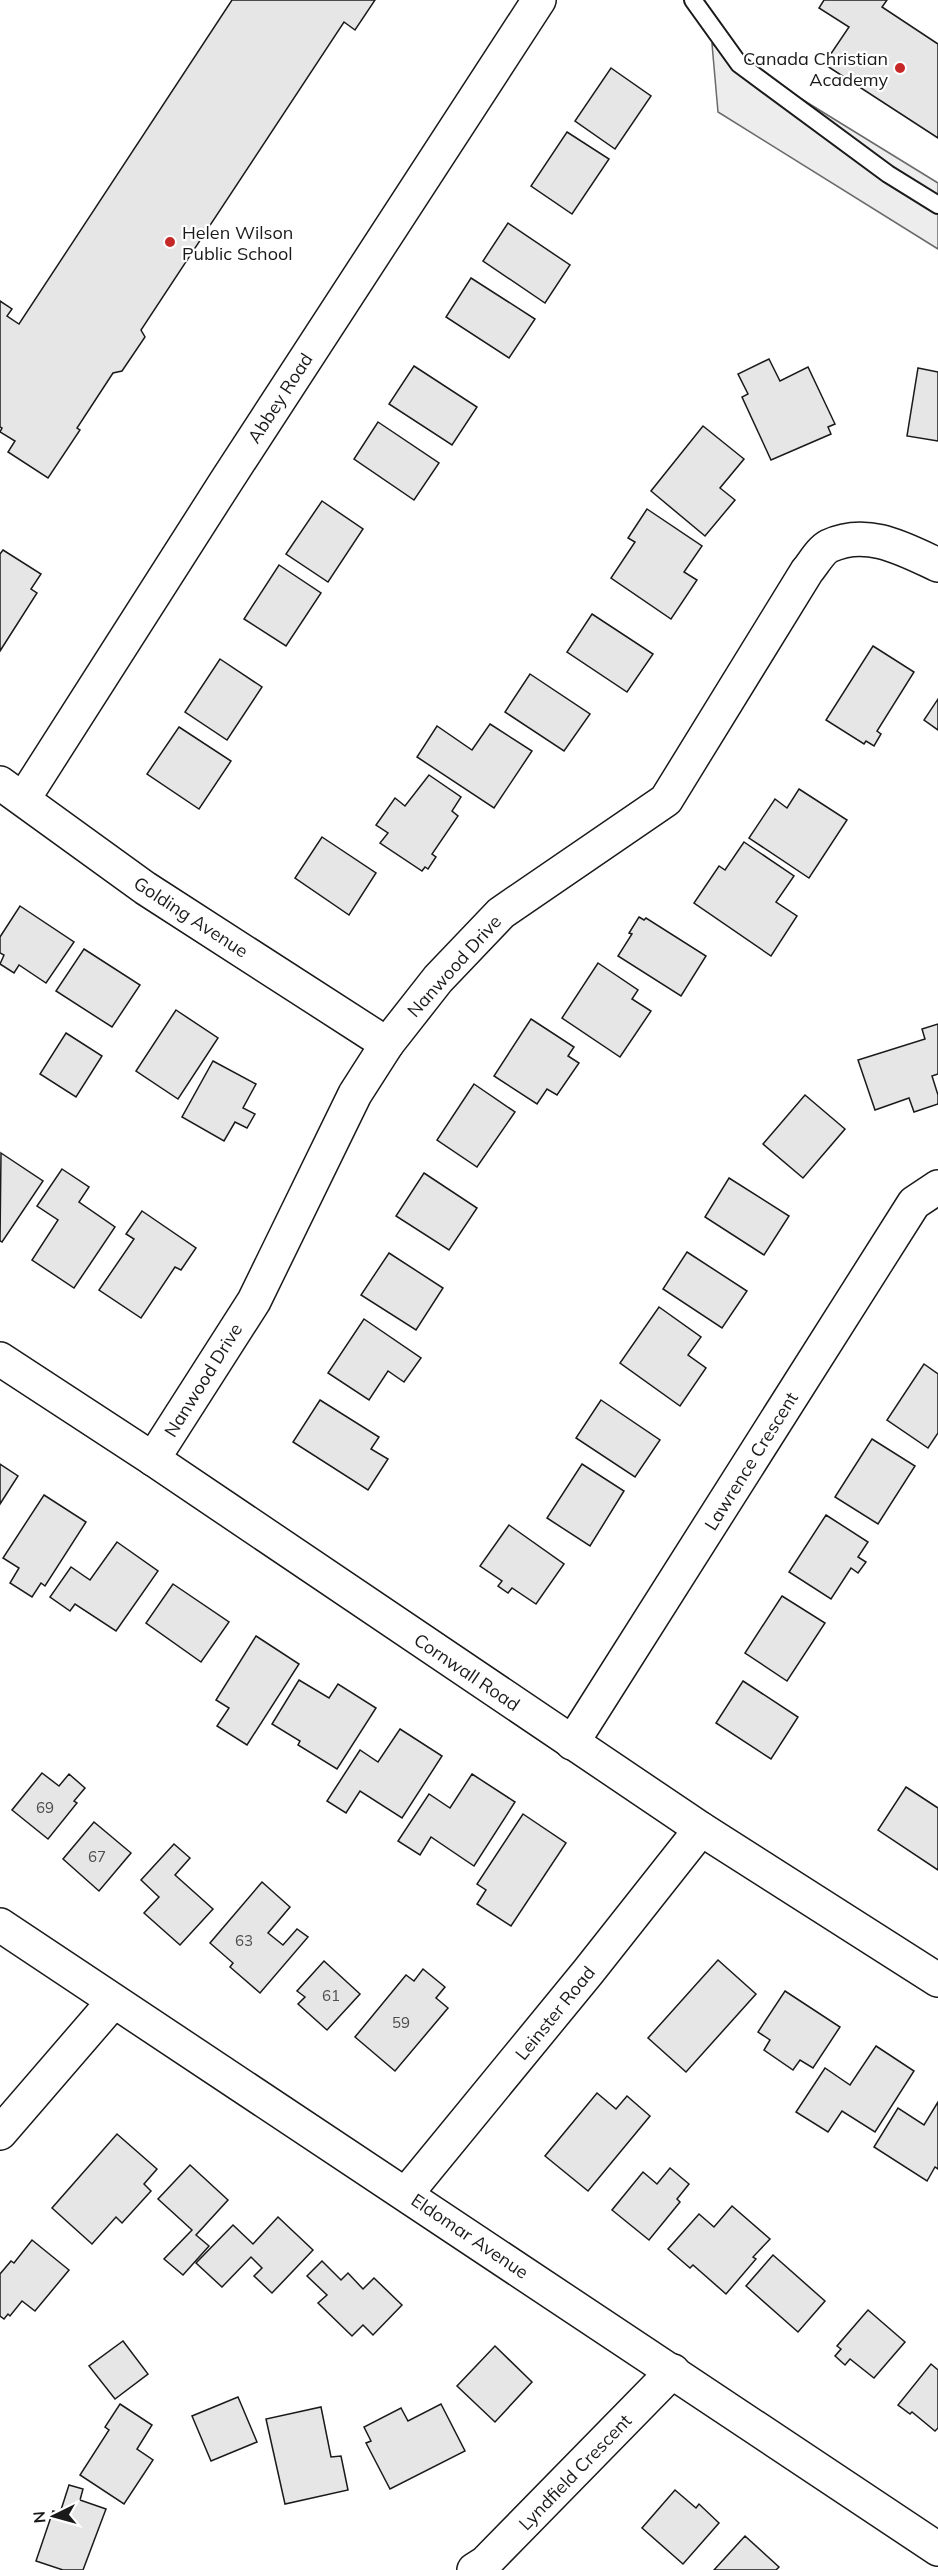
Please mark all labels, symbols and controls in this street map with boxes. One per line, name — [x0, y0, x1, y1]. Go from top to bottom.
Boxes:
place label: Canada Christian Academy — [743, 47, 888, 91]
marker: Canada Christian Academy — [893, 61, 907, 75]
place label: Helen Wilson Public School — [182, 221, 293, 265]
marker: Helen Wilson Public School — [163, 235, 177, 249]
street label: Abbey Road — [242, 349, 318, 447]
street label: Golding Avenue — [130, 872, 252, 962]
street label: Nanwood Drive — [402, 910, 506, 1022]
street label: Nanwood Drive — [159, 1319, 247, 1441]
street label: Lawrence Crescent — [699, 1387, 803, 1535]
street label: Cornwall Road — [410, 1628, 524, 1716]
house number: 69 — [36, 1798, 54, 1817]
house number: 67 — [88, 1847, 106, 1866]
house number: 63 — [235, 1931, 253, 1950]
street label: Leinster Road — [510, 1961, 600, 2065]
house number: 61 — [322, 1986, 340, 2005]
house number: 59 — [392, 2013, 410, 2032]
street label: Eldomar Avenue — [407, 2188, 533, 2284]
street label: Lyndfield Crescent — [514, 2409, 636, 2535]
north arrow — [24, 2486, 84, 2546]
text: N — [29, 2510, 50, 2524]

